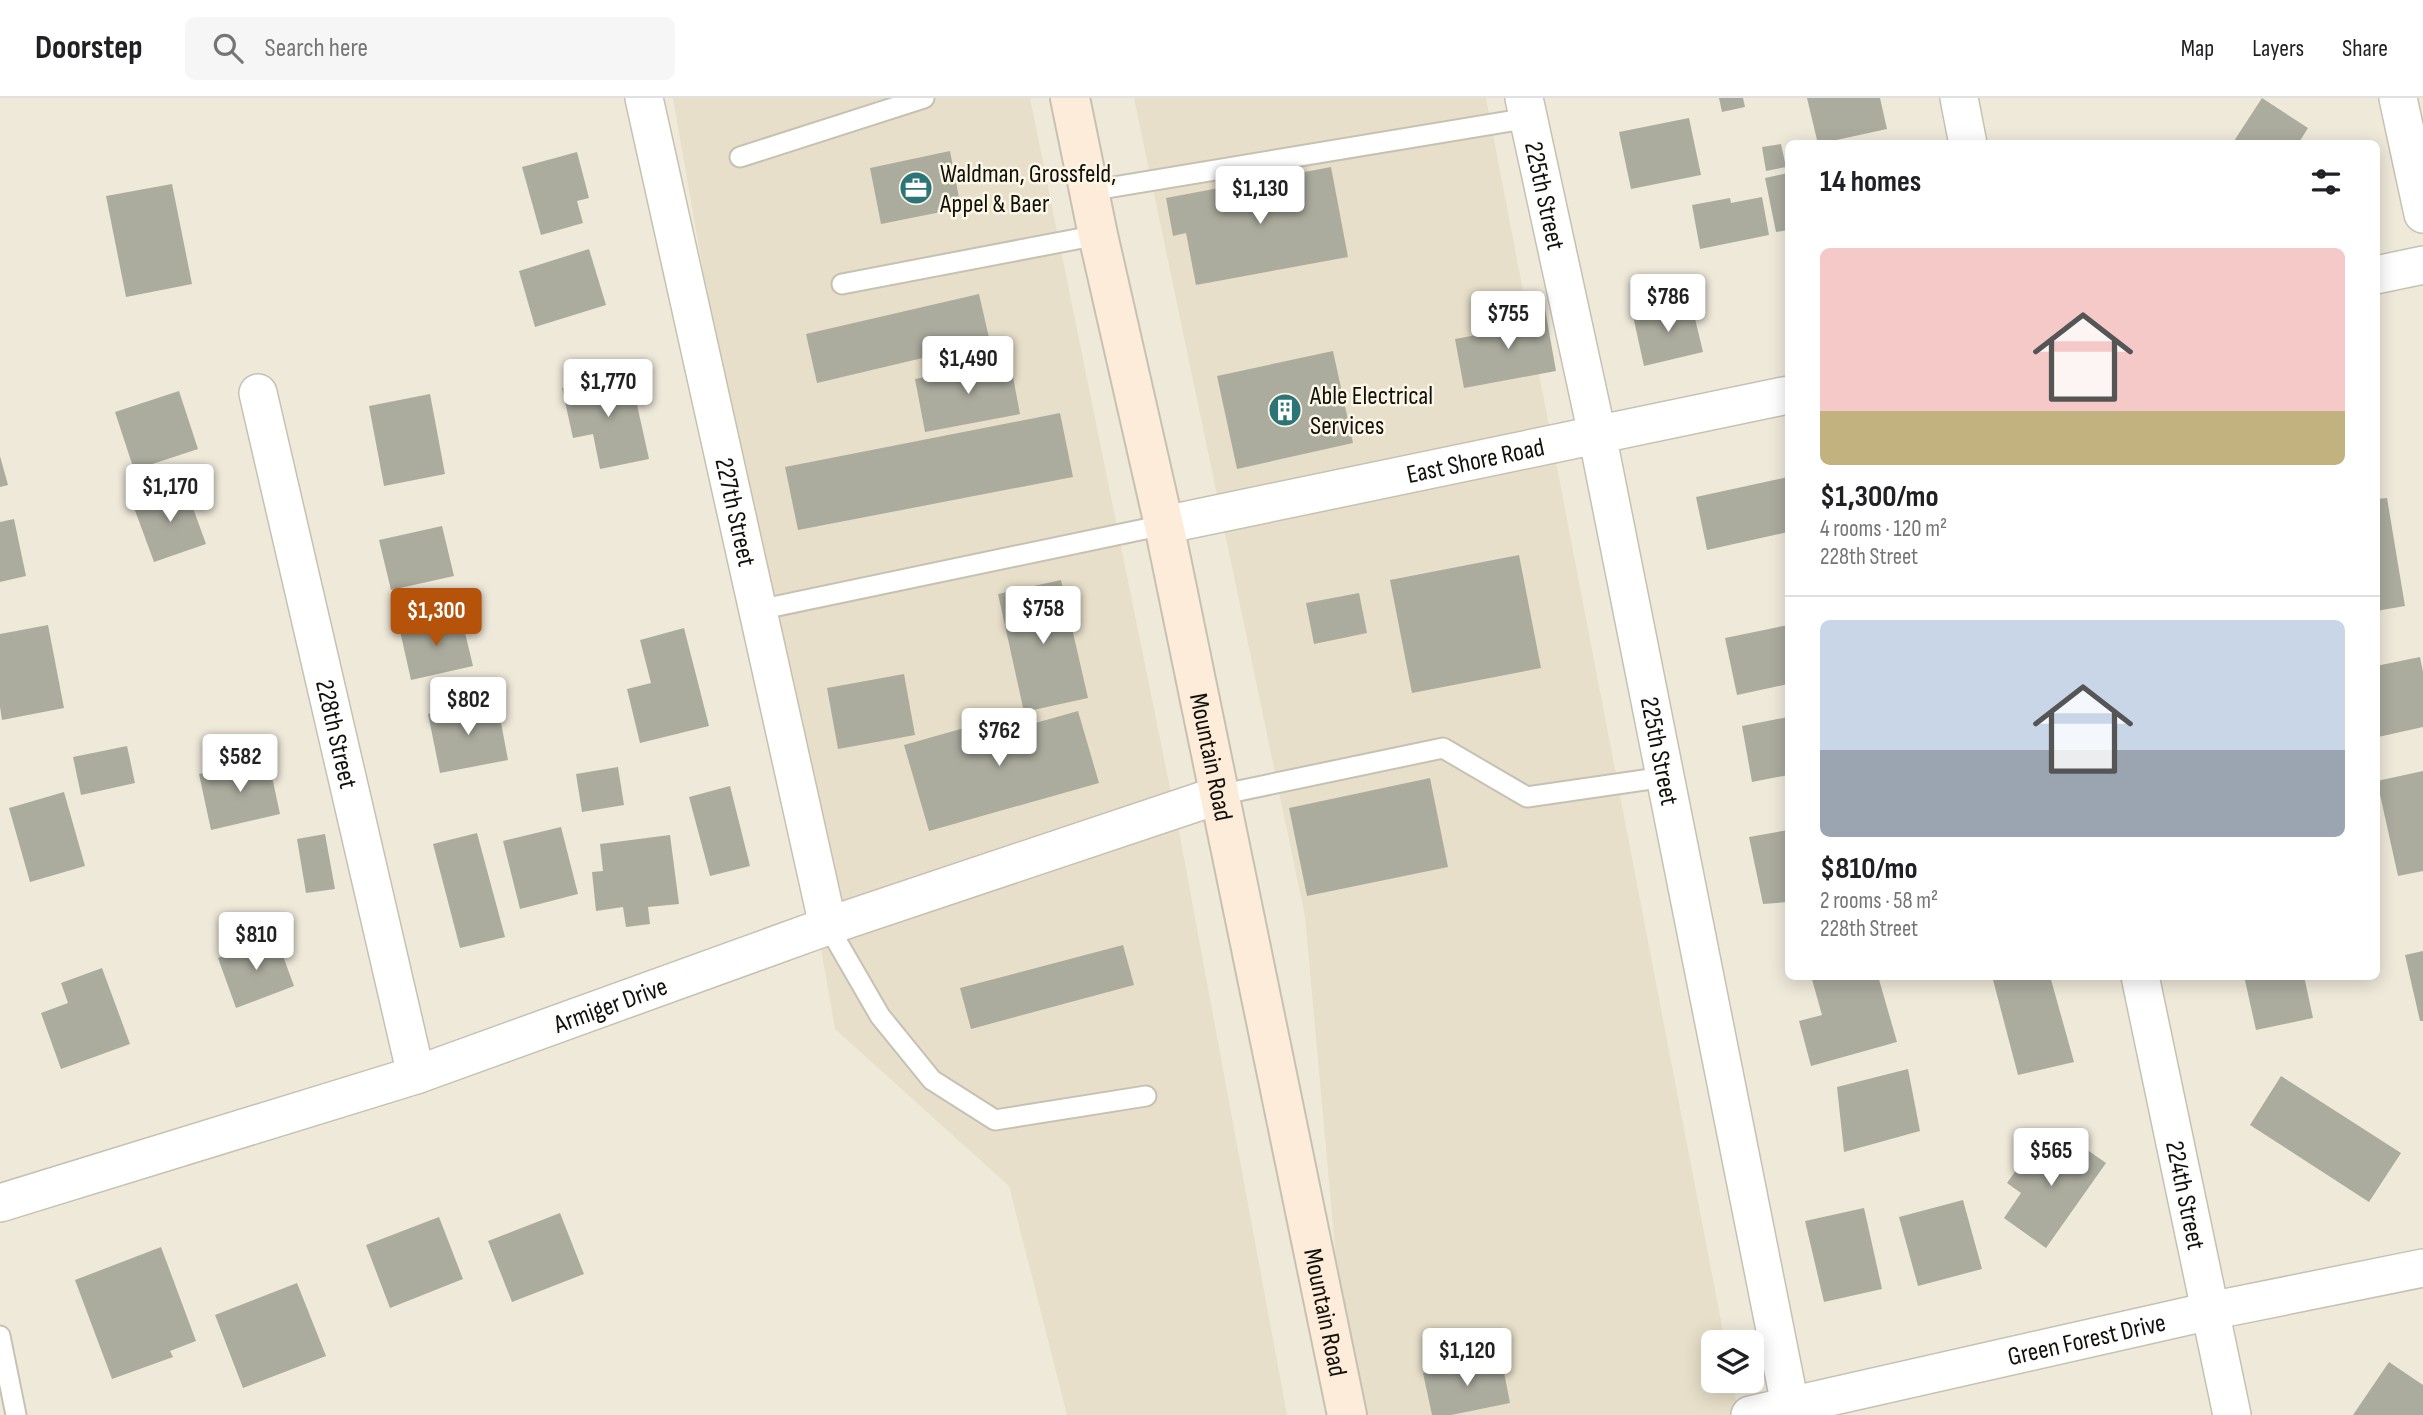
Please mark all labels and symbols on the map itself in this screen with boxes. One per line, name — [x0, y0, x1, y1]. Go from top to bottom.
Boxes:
street label: 225th Street — [1517, 139, 1571, 253]
place label: Waldman, Grossfeld, Appel & Baer — [939, 159, 1116, 220]
pin: $1,130 — [1203, 166, 1317, 226]
office icon: Waldman, Grossfeld, Appel & Baer — [897, 169, 935, 207]
pin: $786 — [1627, 274, 1709, 334]
pin: $755 — [1467, 292, 1549, 351]
pin: $1,490 — [911, 336, 1025, 396]
pin: $1,770 — [551, 360, 665, 419]
place label: Able Electrical Services — [1309, 381, 1433, 442]
building icon: Able Electrical Services — [1266, 391, 1304, 429]
street label: East Shore Road — [1404, 432, 1547, 491]
street label: 227th Street — [707, 455, 762, 569]
pin: $1,170 — [113, 464, 227, 524]
pin: $758 — [1002, 587, 1084, 646]
pin: $1,300 — [379, 588, 493, 648]
street label: 228th Street — [308, 677, 363, 792]
pin: $802 — [427, 678, 509, 737]
street label: Mountain Road — [1182, 691, 1238, 824]
street label: 225th Street — [1633, 694, 1684, 808]
pin: $762 — [958, 708, 1040, 768]
pin: $582 — [199, 734, 281, 794]
pin: $810 — [215, 912, 297, 972]
street label: Armiger Drive — [549, 971, 672, 1041]
pin: $565 — [2010, 1128, 2092, 1188]
street label: 224th Street — [2158, 1138, 2211, 1253]
street label: Mountain Road — [1296, 1246, 1353, 1379]
street label: Green Forest Drive — [2005, 1308, 2169, 1373]
pin: $1,120 — [1410, 1328, 1524, 1388]

